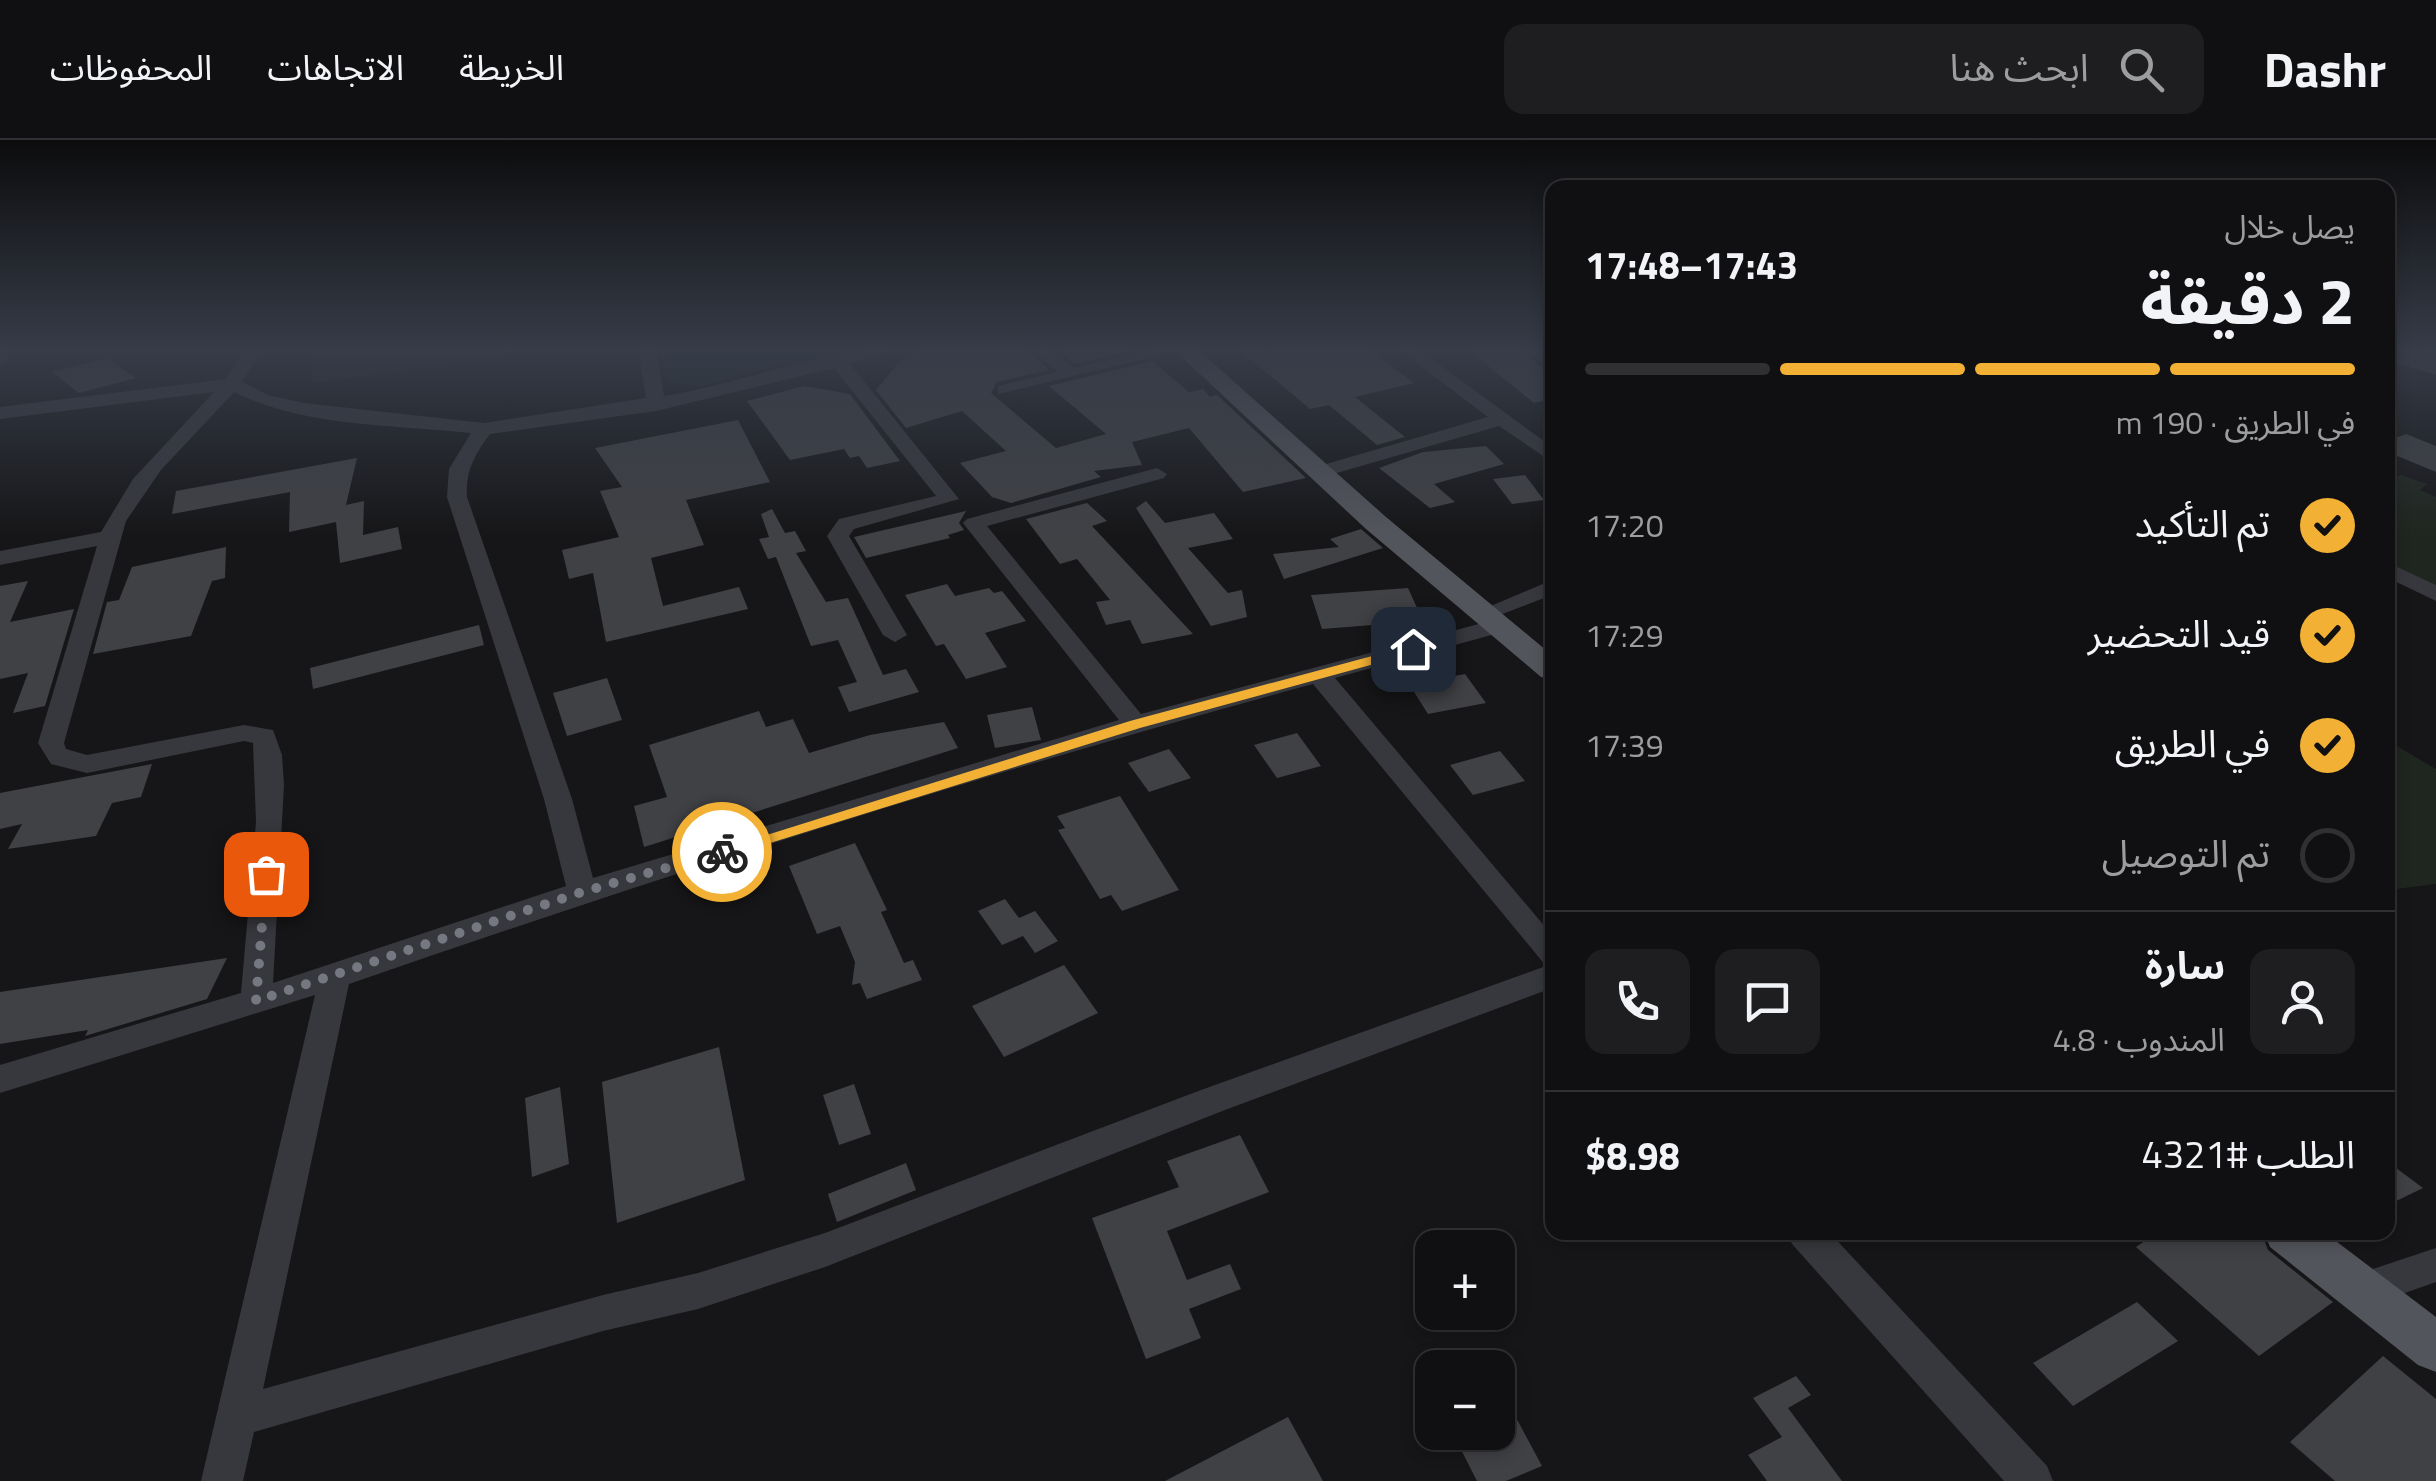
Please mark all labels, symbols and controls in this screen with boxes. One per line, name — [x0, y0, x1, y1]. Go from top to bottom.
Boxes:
search box — [1504, 24, 2204, 114]
text: Dashr — [2264, 33, 2386, 106]
text: ابحث هنا — [1950, 38, 2089, 96]
text: المحفوظات — [50, 40, 212, 94]
text: الاتجاهات — [267, 40, 404, 94]
text: الخريطة — [459, 40, 564, 94]
icon: search — [2114, 42, 2169, 97]
text: يصل خلال — [2224, 202, 2355, 250]
text: 17:43–17:48 — [1585, 236, 1798, 294]
text: 2 دقيقة — [2141, 250, 2355, 349]
text: في الطريق · 190 m — [2116, 398, 2355, 446]
text: تم التأكيد — [2135, 494, 2270, 552]
icon: check — [2300, 498, 2355, 553]
text: 17:20 — [1585, 501, 1664, 549]
text: قيد التحضير — [2088, 604, 2270, 662]
pin — [1371, 607, 1456, 692]
icon: check — [2300, 608, 2355, 663]
text: 17:29 — [1585, 611, 1664, 659]
icon: home — [1386, 622, 1441, 677]
text: في الطريق — [2115, 714, 2270, 772]
icon: check — [2300, 718, 2355, 773]
text: 17:39 — [1585, 721, 1664, 769]
courier — [672, 802, 772, 902]
text: تم التوصيل — [2102, 824, 2270, 882]
icon: bike — [695, 825, 750, 880]
pin — [224, 832, 309, 917]
icon: bag — [239, 847, 294, 902]
text: سارة — [2145, 936, 2225, 994]
button: phone — [1585, 949, 1690, 1054]
button: chat — [1715, 949, 1820, 1054]
button: person — [2250, 949, 2355, 1054]
text: المندوب · 4.8 — [2053, 1015, 2225, 1063]
text: الطلب #4321 — [2141, 1125, 2355, 1183]
text: $8.98 — [1585, 1127, 1680, 1185]
map controls — [1415, 1230, 1515, 1450]
button: + — [1415, 1230, 1515, 1330]
button: − — [1415, 1350, 1515, 1450]

